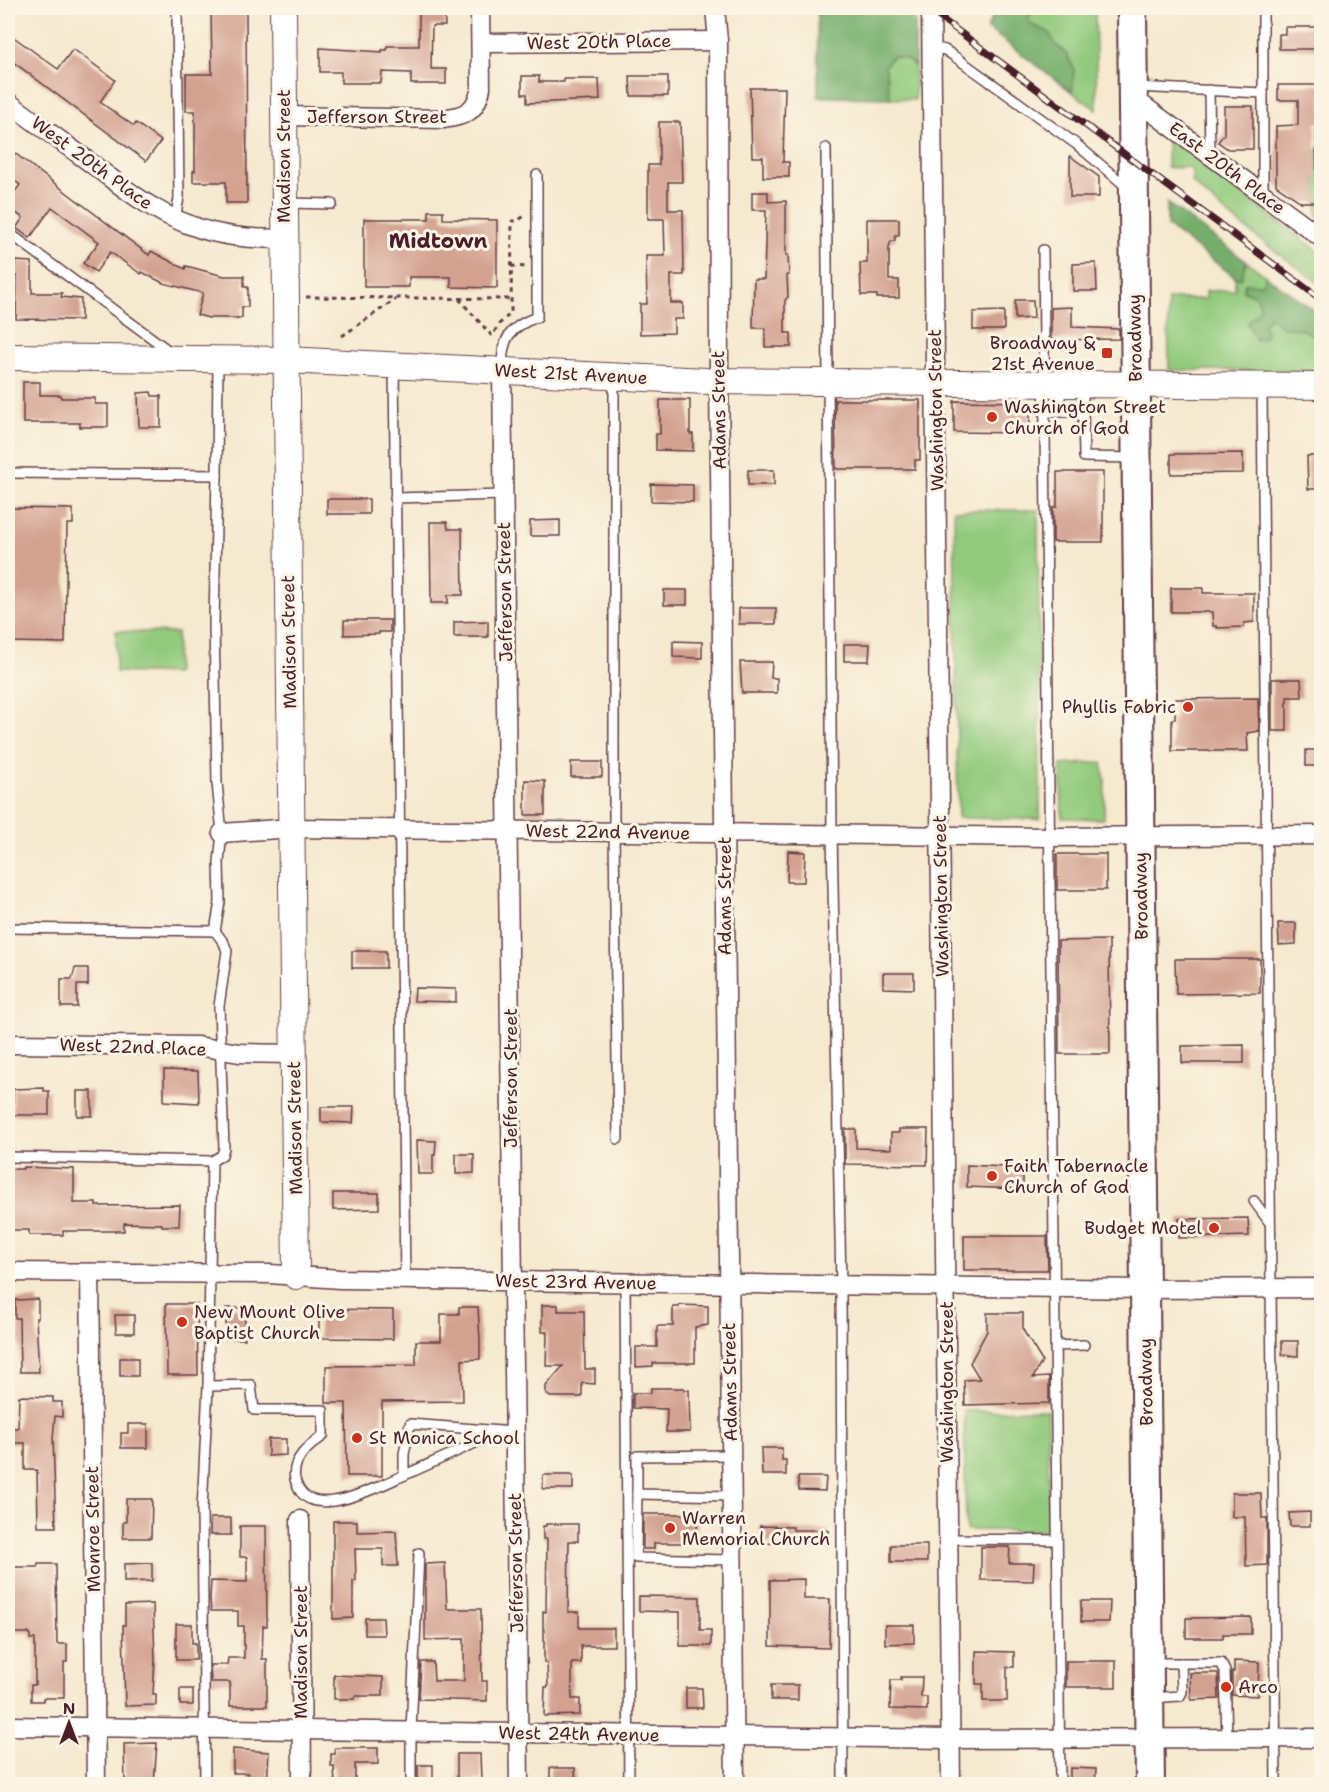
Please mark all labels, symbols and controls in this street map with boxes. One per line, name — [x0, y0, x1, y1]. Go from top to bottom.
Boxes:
street label: West 20th Place — [527, 29, 671, 55]
street label: Madison Street — [272, 89, 296, 223]
street label: Jefferson Street — [307, 105, 447, 129]
street label: West 20th Place — [26, 111, 158, 215]
street label: East 20th Place — [1164, 116, 1290, 220]
district label: Midtown — [389, 227, 487, 255]
street label: Broadway — [1122, 294, 1148, 382]
street label: Washington Street — [923, 329, 949, 491]
place label: Broadway & 21st Avenue — [990, 331, 1096, 376]
marker: Broadway & 21st Avenue — [1100, 346, 1114, 360]
street label: Adams Street — [706, 350, 732, 470]
street label: West 21st Avenue — [494, 358, 648, 390]
place label: Washington Street Church of God — [1004, 395, 1166, 440]
marker: Washington Street Church of God — [985, 410, 999, 424]
street label: Jefferson Street — [492, 521, 518, 662]
street label: Madison Street — [276, 575, 302, 709]
place label: Phyllis Fabric — [1062, 695, 1176, 719]
marker: Phyllis Fabric — [1181, 700, 1195, 714]
street label: Washington Street — [928, 815, 954, 977]
street label: West 22nd Avenue — [525, 819, 691, 845]
street label: Adams Street — [713, 836, 737, 956]
street label: Broadway — [1128, 852, 1154, 940]
street label: Jefferson Street — [499, 1008, 523, 1148]
street label: West 22nd Place — [59, 1032, 207, 1062]
street label: Madison Street — [282, 1061, 308, 1195]
place label: Faith Tabernacle Church of God — [1004, 1154, 1149, 1199]
marker: Faith Tabernacle Church of God — [985, 1169, 999, 1183]
place label: Budget Motel — [1084, 1216, 1203, 1240]
marker: Budget Motel — [1207, 1221, 1221, 1235]
street label: West 23rd Avenue — [495, 1269, 657, 1295]
place label: New Mount Olive Baptist Church — [194, 1300, 345, 1345]
street label: Washington Street — [935, 1301, 959, 1463]
marker: New Mount Olive Baptist Church — [175, 1315, 189, 1329]
street label: Adams Street — [717, 1322, 743, 1442]
street label: Broadway — [1133, 1338, 1159, 1426]
place label: St Monica School — [369, 1426, 520, 1450]
marker: St Monica School — [350, 1431, 364, 1445]
street label: Monroe Street — [80, 1465, 106, 1592]
street label: Jefferson Street — [503, 1492, 529, 1633]
place label: Warren Memorial Church — [682, 1506, 830, 1551]
marker: Warren Memorial Church — [663, 1521, 677, 1535]
street label: Madison Street — [289, 1585, 313, 1719]
place label: Arco — [1238, 1675, 1278, 1699]
marker: Arco — [1219, 1680, 1233, 1694]
north arrow — [39, 1693, 99, 1753]
text: N — [63, 1698, 75, 1719]
street label: West 24th Avenue — [498, 1721, 660, 1747]

